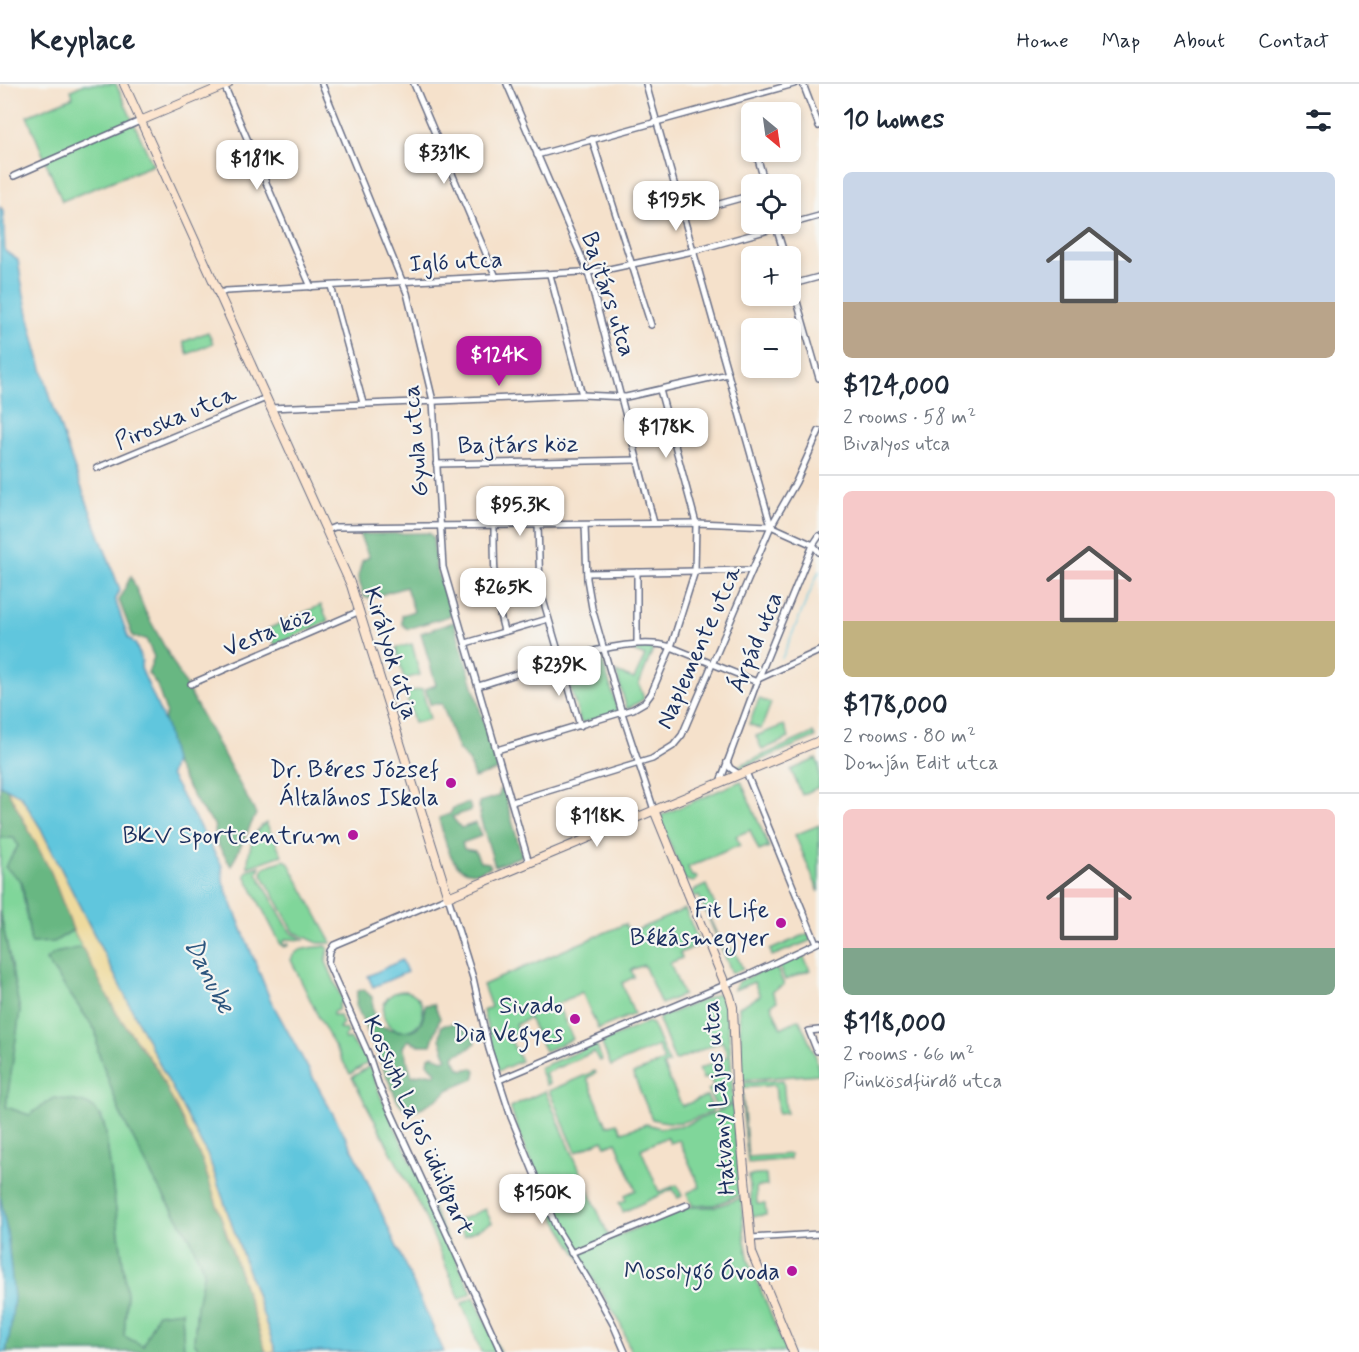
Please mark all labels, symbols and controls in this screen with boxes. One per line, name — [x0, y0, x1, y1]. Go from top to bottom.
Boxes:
text: Keyplace — [30, 23, 135, 60]
text: Home — [1017, 27, 1069, 55]
text: Map — [1102, 27, 1140, 55]
text: About — [1173, 27, 1225, 55]
text: Contact — [1258, 27, 1329, 55]
north arrow — [741, 102, 801, 162]
map controls — [741, 102, 801, 378]
text: 10 homes — [843, 103, 944, 137]
icon: filters — [1302, 104, 1335, 137]
pin: $331K — [402, 134, 486, 185]
pin: $181K — [215, 140, 299, 191]
text: $331K — [418, 140, 470, 167]
text: $181K — [230, 146, 284, 173]
button: locate — [741, 174, 801, 234]
pin: $195K — [634, 181, 718, 232]
text: $195K — [647, 187, 705, 214]
icon: home — [1035, 211, 1143, 319]
street label: Bajtárs utca — [573, 228, 642, 361]
street label: Igló utca — [409, 245, 503, 280]
button: + — [741, 246, 801, 306]
button: − — [741, 318, 801, 378]
pin: $124K — [457, 336, 541, 387]
text: $124K — [470, 342, 528, 369]
text: $124,000 — [843, 370, 950, 404]
street label: Piroska utca — [110, 379, 241, 458]
street label: Gyula utca — [396, 383, 437, 498]
text: 2 rooms · 58 m² — [843, 404, 976, 431]
pin: $178K — [624, 408, 708, 459]
text: $178K — [638, 414, 694, 441]
street label: Bajtárs köz — [457, 429, 579, 462]
text: Bivalyos utca — [843, 431, 950, 458]
pin: $95.3K — [471, 486, 569, 537]
text: $95.3K — [490, 492, 550, 519]
icon: home — [1035, 530, 1143, 638]
street label: Naplemente utca — [649, 560, 750, 734]
pin: $265K — [461, 568, 545, 619]
text: $265K — [474, 574, 532, 601]
street label: Királyok útja — [356, 583, 425, 724]
street label: Árpád utca — [721, 587, 791, 698]
street label: Vesta köz — [219, 599, 319, 665]
pin: $239K — [517, 646, 601, 697]
text: $239K — [532, 652, 586, 679]
text: $178,000 — [843, 689, 948, 723]
text: 2 rooms · 80 m² — [843, 723, 976, 750]
text: Domján Edit utca — [843, 750, 999, 777]
place label: Dr. Béres József Általános Iskola — [270, 755, 439, 814]
marker: Dr. Béres József Általános Iskola — [444, 776, 458, 790]
pin: $118K — [555, 797, 639, 848]
text: $118K — [570, 803, 624, 830]
place label: BKV Sportcentrum — [123, 821, 341, 852]
marker: BKV Sportcentrum — [346, 828, 360, 842]
icon: home — [1035, 848, 1143, 956]
place label: Fit Life Békásmegyer — [630, 895, 769, 956]
marker: Fit Life Békásmegyer — [774, 916, 788, 930]
water label: Danube — [175, 932, 242, 1021]
place label: Sivado Dia Vegyes — [453, 991, 563, 1053]
street label: Hatvany Lajos utca — [696, 999, 743, 1197]
text: $118,000 — [843, 1007, 946, 1041]
street label: Kossuth Lajos üdülőpart — [355, 1011, 480, 1240]
marker: Sivado Dia Vegyes — [568, 1012, 582, 1026]
text: 2 rooms · 66 m² — [843, 1041, 974, 1068]
text: Pünkösdfürdő utca — [843, 1068, 1002, 1095]
pin: $150K — [500, 1174, 584, 1225]
text: $150K — [513, 1180, 571, 1207]
place label: Mosolygó Óvoda — [624, 1257, 780, 1291]
marker: Mosolygó Óvoda — [785, 1264, 799, 1278]

